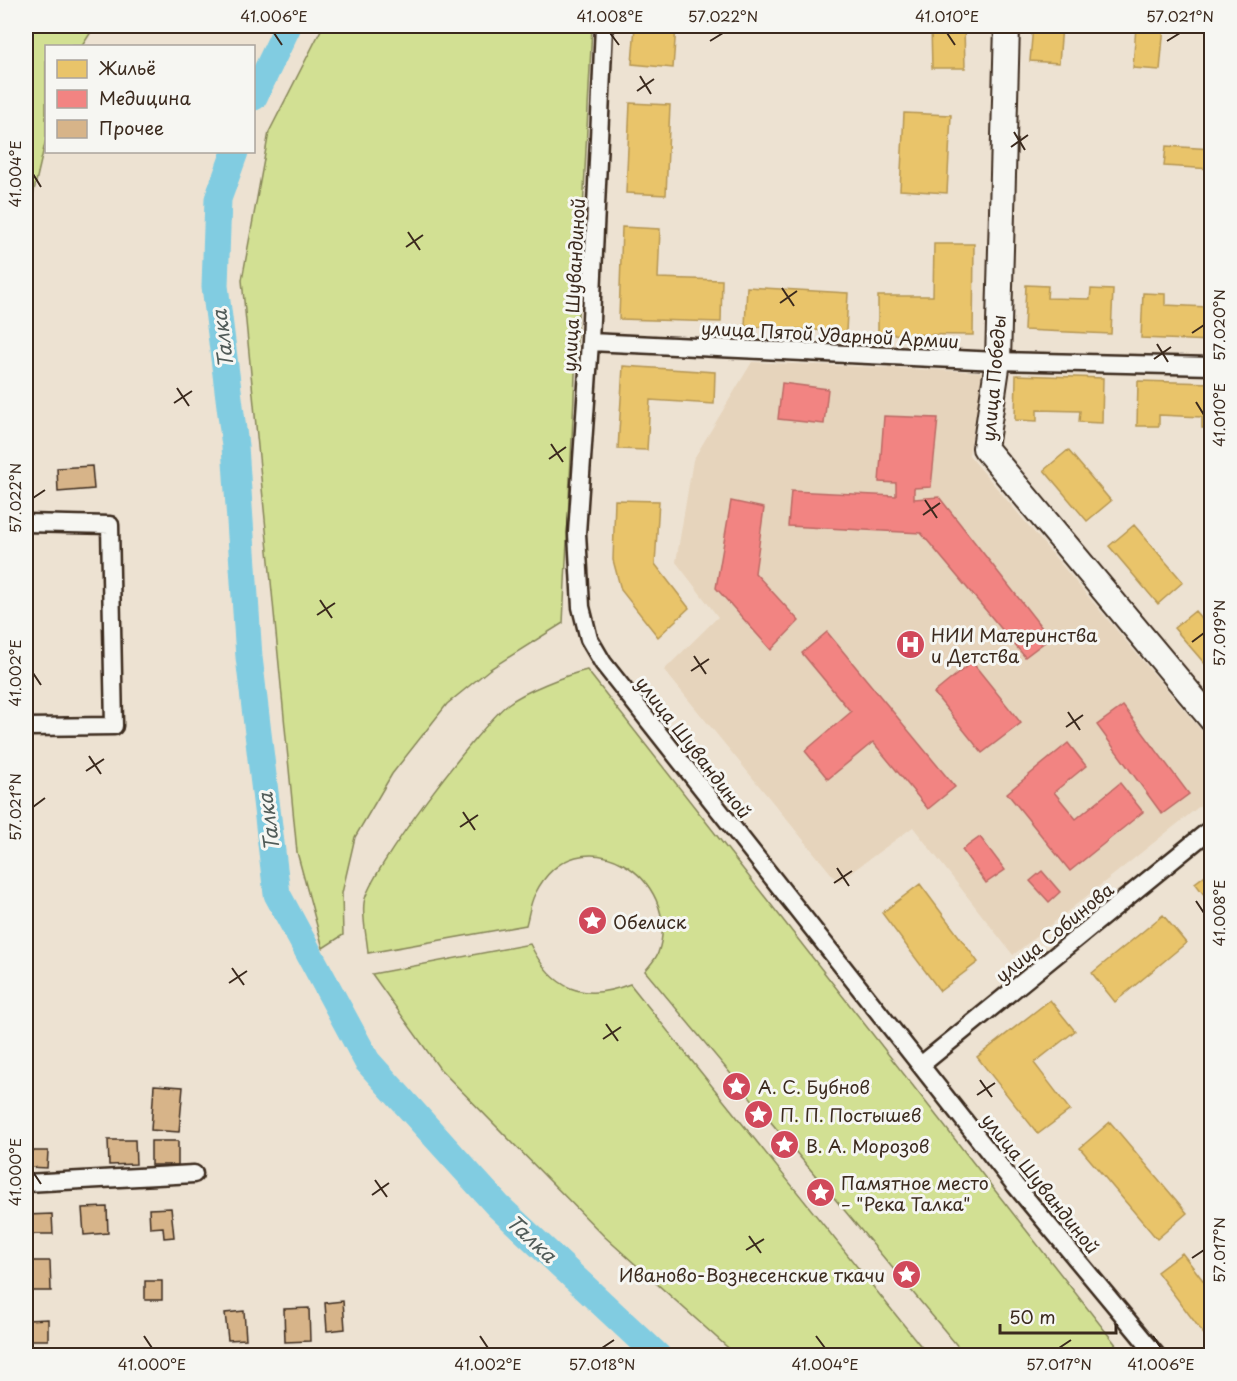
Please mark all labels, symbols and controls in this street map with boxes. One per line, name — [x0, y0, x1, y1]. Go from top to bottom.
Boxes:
text: 41.006°E — [240, 4, 308, 27]
text: 41.008°E — [577, 4, 643, 27]
text: 57.022°N — [688, 4, 758, 27]
text: 41.010°E — [915, 4, 979, 27]
text: 57.021°N — [1146, 4, 1214, 27]
legend — [45, 45, 255, 153]
text: Жильё — [98, 54, 156, 81]
text: Медицина — [99, 84, 191, 111]
text: Прочее — [99, 114, 164, 141]
text: 41.004°E — [3, 140, 26, 208]
street label: улица Шувандиной — [555, 197, 591, 373]
text: 57.020°N — [1207, 289, 1230, 361]
water label: Талка — [203, 307, 240, 370]
street label: улица Пятой Ударной Армии — [700, 314, 960, 354]
street label: улица Победы — [974, 314, 1012, 442]
text: 41.010°E — [1207, 383, 1230, 447]
text: 57.022°N — [3, 463, 26, 533]
text: 57.019°N — [1207, 600, 1230, 666]
place label: НИИ Материнства и Детства — [931, 621, 1098, 669]
hospital icon: НИИ Материнства и Детства — [894, 628, 926, 660]
text: 41.002°E — [3, 639, 26, 707]
street label: улица Шувандиной — [630, 670, 758, 824]
text: 57.021°N — [3, 773, 26, 841]
water label: Талка — [249, 790, 286, 853]
street label: улица Собинова — [989, 875, 1120, 988]
text: 41.008°E — [1207, 880, 1230, 946]
place icon: Обелиск — [576, 905, 608, 937]
place label: Обелиск — [613, 908, 687, 935]
place icon: А. С. Бубнов — [721, 1070, 753, 1102]
place label: А. С. Бубнов — [758, 1073, 870, 1100]
place icon: П. П. Постышев — [743, 1098, 775, 1130]
place label: П. П. Постышев — [780, 1101, 921, 1128]
street label: улица Шувандиной — [976, 1107, 1106, 1259]
place icon: В. А. Морозов — [769, 1129, 801, 1161]
place label: В. А. Морозов — [806, 1132, 929, 1159]
text: 41.000°E — [3, 1138, 26, 1206]
place label: Памятное место – "Река Талка" — [841, 1169, 989, 1217]
place icon: Памятное место – "Река Талка" — [804, 1176, 836, 1208]
water label: Талка — [500, 1207, 564, 1269]
text: 57.017°N — [1207, 1217, 1230, 1283]
place icon: Иваново-Вознесенские ткачи — [890, 1258, 922, 1290]
place label: Иваново-Вознесенские ткачи — [619, 1261, 885, 1288]
scale bar — [1000, 1297, 1116, 1335]
text: 50 m — [1009, 1303, 1056, 1330]
text: 41.000°E — [118, 1352, 186, 1375]
text: 41.002°E — [454, 1352, 522, 1375]
text: 57.018°N — [568, 1352, 636, 1375]
text: 41.004°E — [791, 1352, 859, 1375]
text: 57.017°N — [1026, 1352, 1092, 1375]
text: 41.006°E — [1127, 1352, 1195, 1375]

